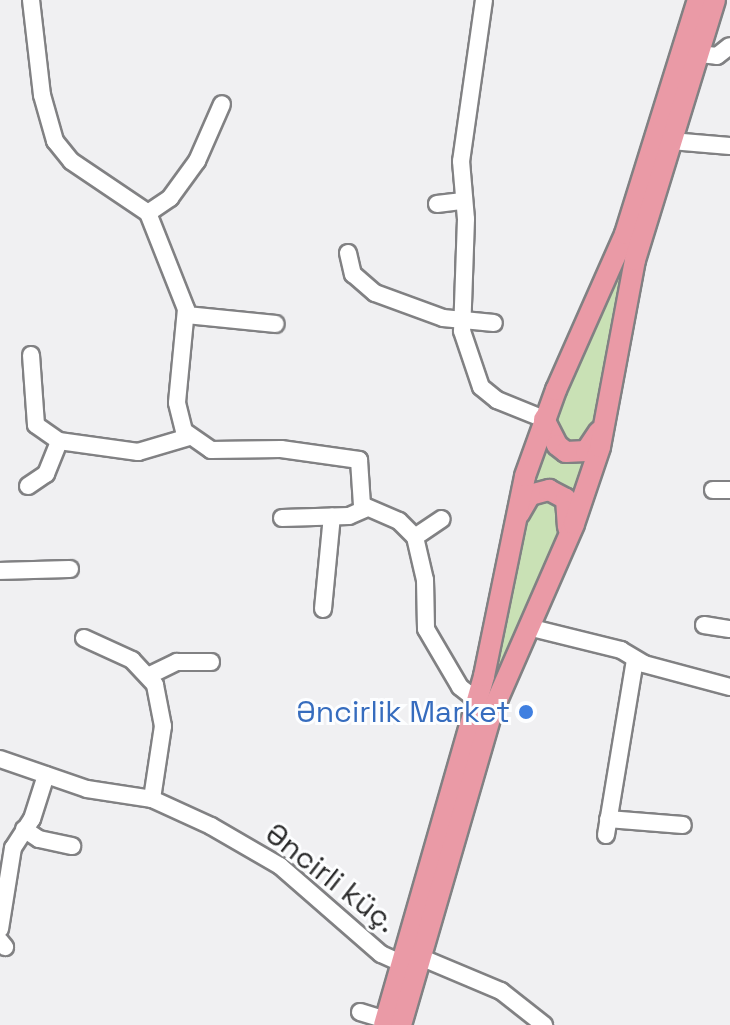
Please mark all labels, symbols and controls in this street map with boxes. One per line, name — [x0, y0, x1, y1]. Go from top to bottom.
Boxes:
place label: Əncirlik Market — [296, 694, 510, 730]
marker: Əncirlik Market — [517, 703, 535, 721]
street label: Əncirli küç. — [258, 816, 404, 940]

